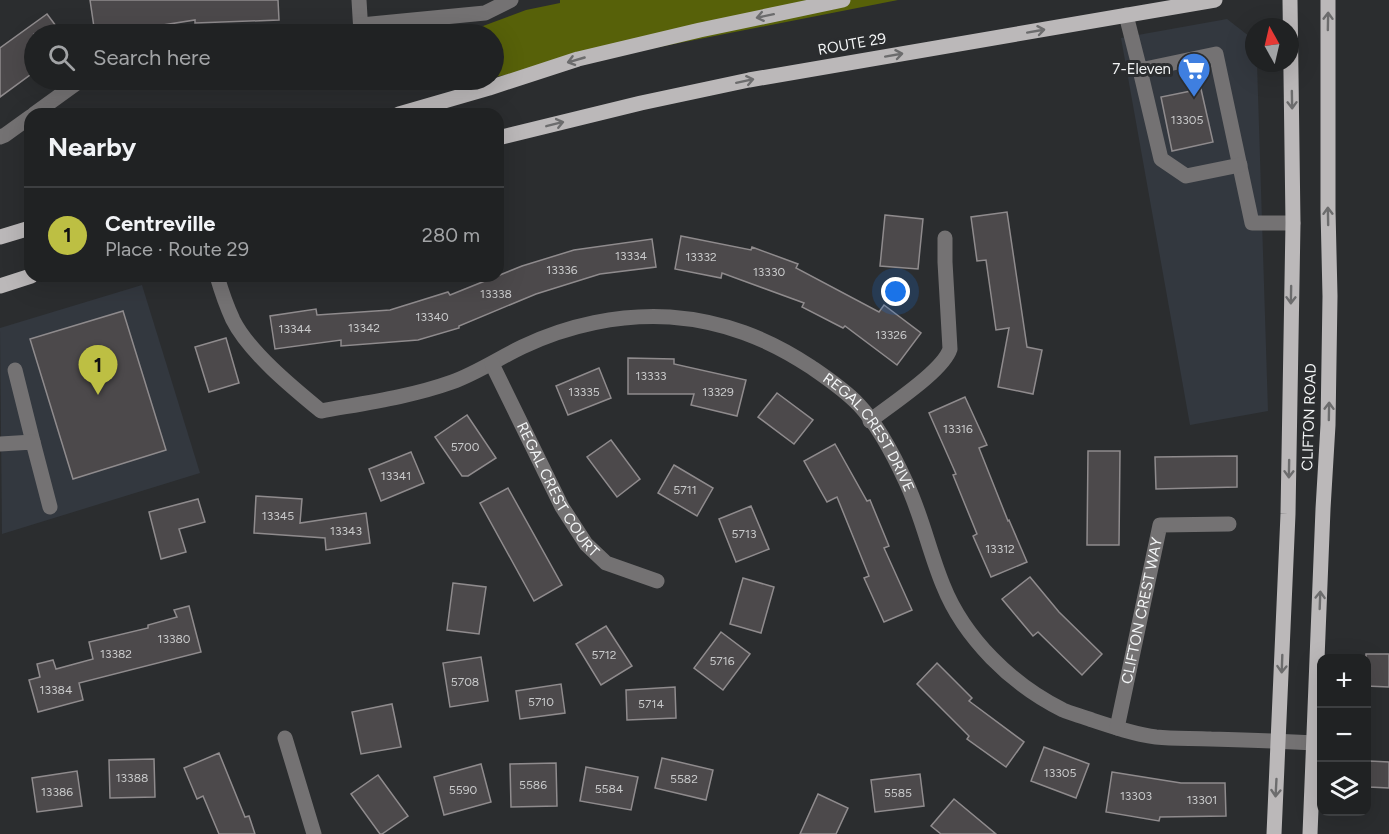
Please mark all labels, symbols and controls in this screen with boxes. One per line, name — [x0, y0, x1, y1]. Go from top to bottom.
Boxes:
one-way arrow — [756, 11, 776, 22]
one-way arrow — [1323, 12, 1334, 32]
north arrow — [1245, 18, 1299, 72]
search box — [24, 24, 504, 90]
one-way arrow — [1026, 25, 1046, 36]
street label: ROUTE 29 — [816, 29, 888, 59]
icon: search — [45, 41, 78, 74]
text: Search here — [93, 44, 211, 71]
one-way arrow — [884, 49, 903, 60]
supermarket icon: 7-Eleven — [1176, 51, 1212, 98]
one-way arrow — [566, 55, 585, 67]
place label: 7-Eleven — [1112, 60, 1171, 78]
one-way arrow — [735, 75, 754, 86]
one-way arrow — [1286, 90, 1297, 110]
house number: 13305 — [1171, 113, 1203, 127]
one-way arrow — [545, 118, 564, 130]
text: Nearby — [48, 131, 136, 163]
one-way arrow — [1322, 207, 1334, 227]
text: Centreville — [105, 210, 216, 237]
text: 1 — [63, 223, 72, 247]
text: 280 m — [422, 223, 480, 247]
text: Place · Route 29 — [105, 237, 249, 261]
house number: 13334 — [615, 249, 648, 263]
house number: 13332 — [685, 250, 717, 264]
house number: 13336 — [546, 263, 578, 277]
house number: 13330 — [753, 265, 785, 279]
your location — [881, 277, 910, 306]
one-way arrow — [1286, 285, 1297, 305]
house number: 13338 — [480, 287, 512, 301]
house number: 13340 — [415, 310, 449, 324]
house number: 13342 — [348, 321, 380, 335]
house number: 13344 — [279, 322, 312, 336]
house number: 13326 — [875, 328, 907, 342]
pin: 1 — [78, 346, 118, 395]
street label: CLIFTON ROAD — [1298, 363, 1320, 471]
house number: 13333 — [635, 369, 667, 383]
street label: REGAL CREST DRIVE — [820, 369, 918, 495]
house number: 13335 — [568, 385, 600, 399]
house number: 13329 — [702, 385, 734, 399]
one-way arrow — [1323, 402, 1334, 422]
street label: REGAL CREST COURT — [513, 419, 603, 561]
house number: 13316 — [943, 422, 973, 436]
house number: 5700 — [451, 440, 480, 454]
one-way arrow — [1283, 459, 1295, 479]
house number: 13341 — [381, 469, 411, 483]
house number: 5711 — [673, 483, 697, 497]
house number: 13345 — [262, 509, 294, 523]
house number: 13343 — [330, 524, 362, 538]
house number: 5713 — [732, 527, 756, 541]
street label: CLIFTON CREST WAY — [1118, 536, 1166, 686]
house number: 13312 — [985, 542, 1015, 556]
one-way arrow — [1314, 591, 1325, 611]
house number: 13380 — [157, 632, 191, 646]
house number: 13382 — [100, 647, 132, 661]
house number: 5712 — [591, 648, 617, 662]
house number: 5716 — [709, 654, 735, 668]
one-way arrow — [1276, 654, 1287, 674]
map controls — [1317, 654, 1371, 816]
button: + — [1317, 654, 1371, 708]
house number: 5708 — [451, 675, 479, 689]
house number: 13384 — [40, 683, 73, 697]
house number: 5710 — [528, 695, 554, 709]
house number: 5714 — [638, 697, 664, 711]
button: − — [1317, 708, 1371, 762]
button: layers — [1317, 762, 1371, 816]
house number: 13305 — [1044, 766, 1076, 780]
house number: 13388 — [116, 771, 148, 785]
house number: 5582 — [670, 772, 698, 786]
one-way arrow — [1270, 777, 1281, 797]
house number: 5586 — [519, 778, 547, 792]
house number: 5584 — [595, 782, 624, 796]
house number: 5590 — [449, 783, 477, 797]
house number: 13386 — [41, 785, 73, 799]
house number: 5585 — [884, 786, 912, 800]
house number: 13303 — [1120, 789, 1152, 803]
house number: 13301 — [1187, 793, 1217, 807]

